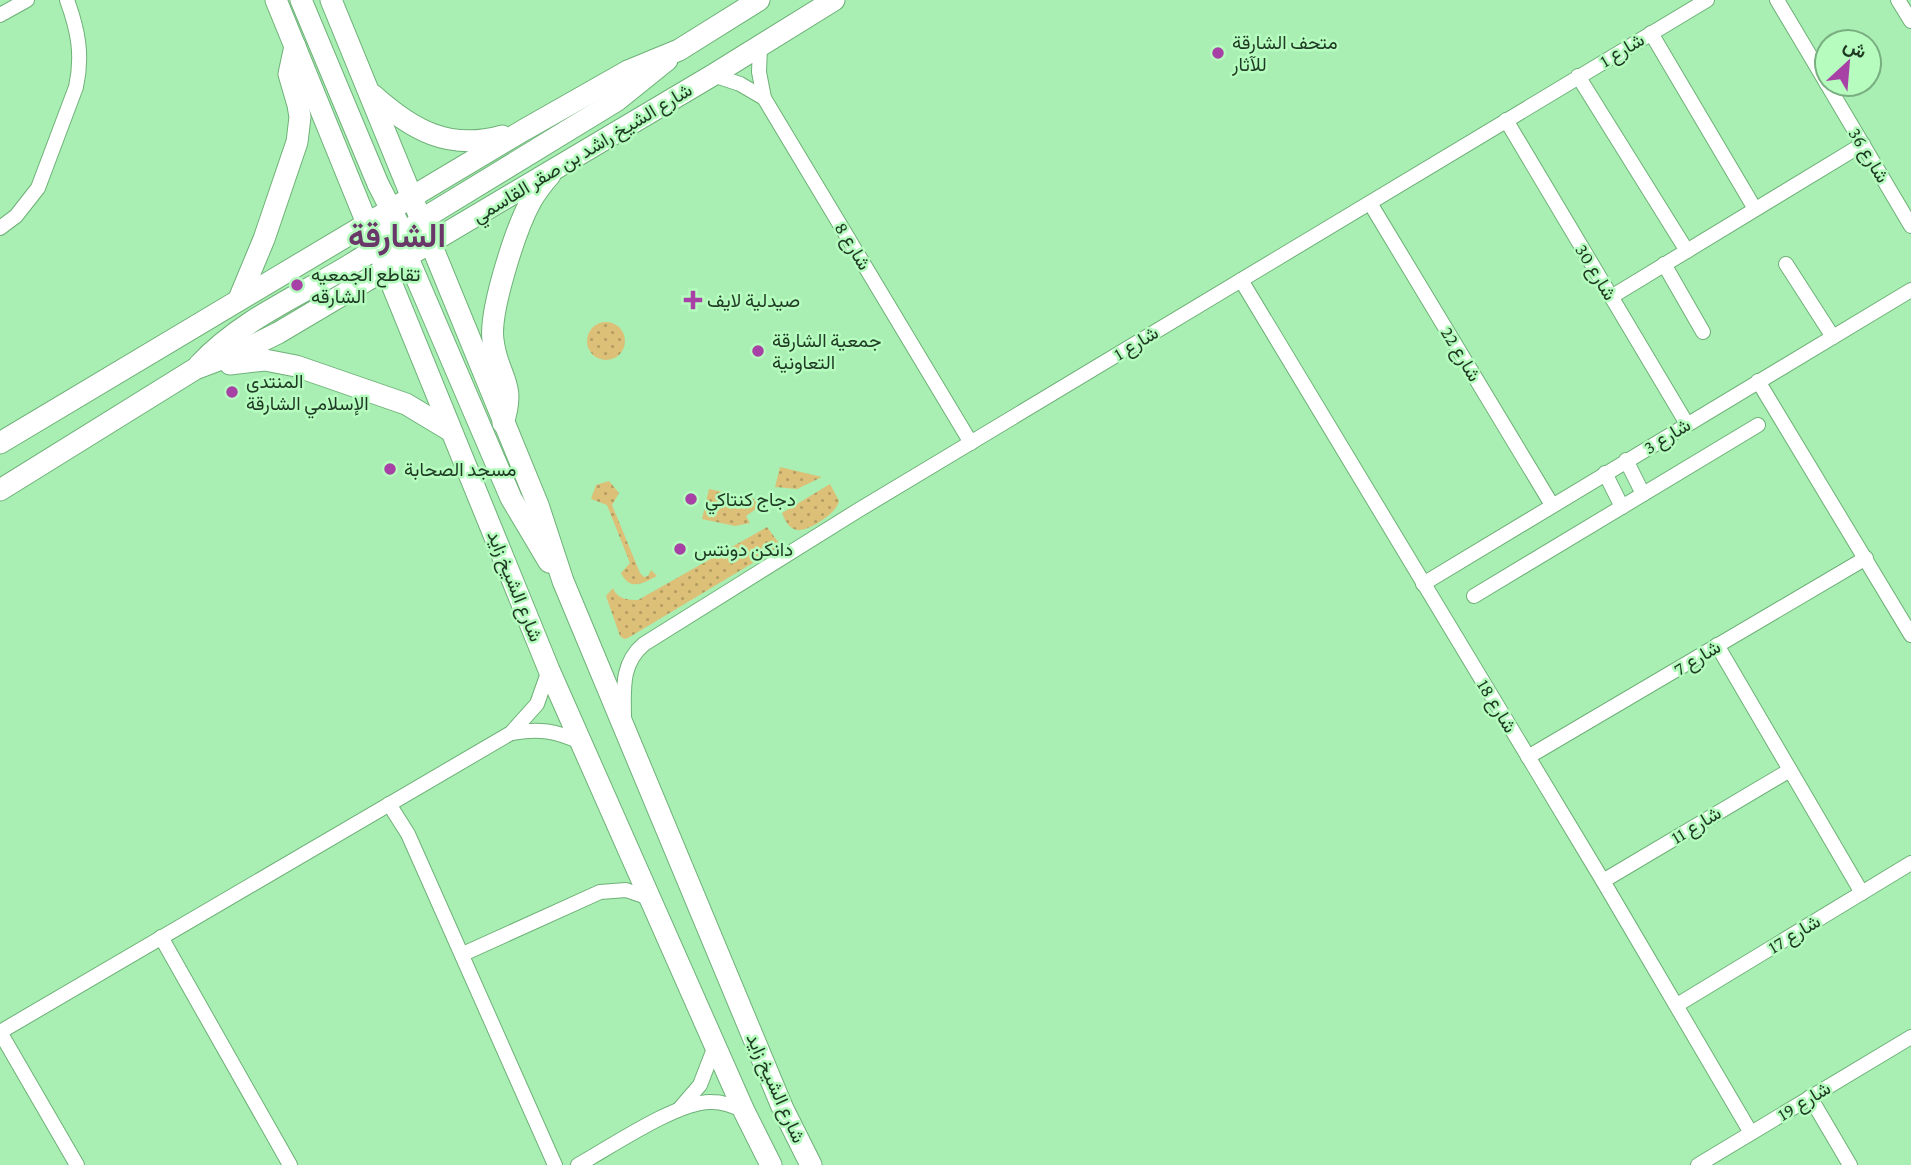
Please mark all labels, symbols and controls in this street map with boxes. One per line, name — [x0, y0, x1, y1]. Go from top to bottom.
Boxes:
north arrow — [1813, 28, 1883, 98]
street label: شارع 1 — [1596, 29, 1649, 73]
place label: متحف الشارقة للآثار — [1231, 32, 1338, 76]
text: ش — [1840, 34, 1870, 64]
marker: متحف الشارقة للآثار — [1210, 45, 1226, 61]
street label: شارع الشيخ راشد بن صقر القاسمي — [468, 79, 698, 231]
street label: شارع 36 — [1843, 124, 1894, 187]
district label: الشارقة — [348, 217, 446, 256]
street label: شارع 8 — [829, 218, 875, 275]
street label: شارع 30 — [1569, 240, 1621, 305]
place label: تقاطع الجمعيه الشارقه — [311, 264, 420, 308]
marker: تقاطع الجمعيه الشارقه — [289, 277, 305, 293]
place label: صيدلية لايف — [707, 290, 800, 312]
marker: صيدلية لايف — [685, 292, 701, 308]
street label: شارع 1 — [1110, 322, 1163, 366]
street label: شارع 22 — [1435, 323, 1485, 386]
place label: جمعية الشارقة التعاونية — [772, 330, 881, 374]
marker: جمعية الشارقة التعاونية — [750, 343, 766, 359]
place label: المنتدى الإسلامي الشارقة — [246, 371, 369, 419]
marker: المنتدى الإسلامي الشارقة — [224, 384, 240, 400]
street label: شارع 3 — [1640, 414, 1695, 460]
place label: مسجد الصحابة — [404, 459, 516, 481]
marker: مسجد الصحابة — [382, 461, 398, 477]
place label: دجاج كنتاكي — [705, 489, 796, 515]
marker: دجاج كنتاكي — [683, 491, 699, 507]
street label: شارع الشيخ زايد — [480, 527, 547, 646]
place label: دانكن دونتس — [694, 539, 793, 561]
marker: دانكن دونتس — [672, 541, 688, 557]
street label: شارع 7 — [1670, 636, 1725, 682]
street label: شارع 18 — [1471, 676, 1521, 737]
street label: شارع 11 — [1667, 802, 1726, 850]
street label: شارع 17 — [1764, 910, 1825, 959]
street label: شارع الشيخ زايد — [740, 1030, 810, 1147]
street label: شارع 19 — [1774, 1077, 1835, 1127]

